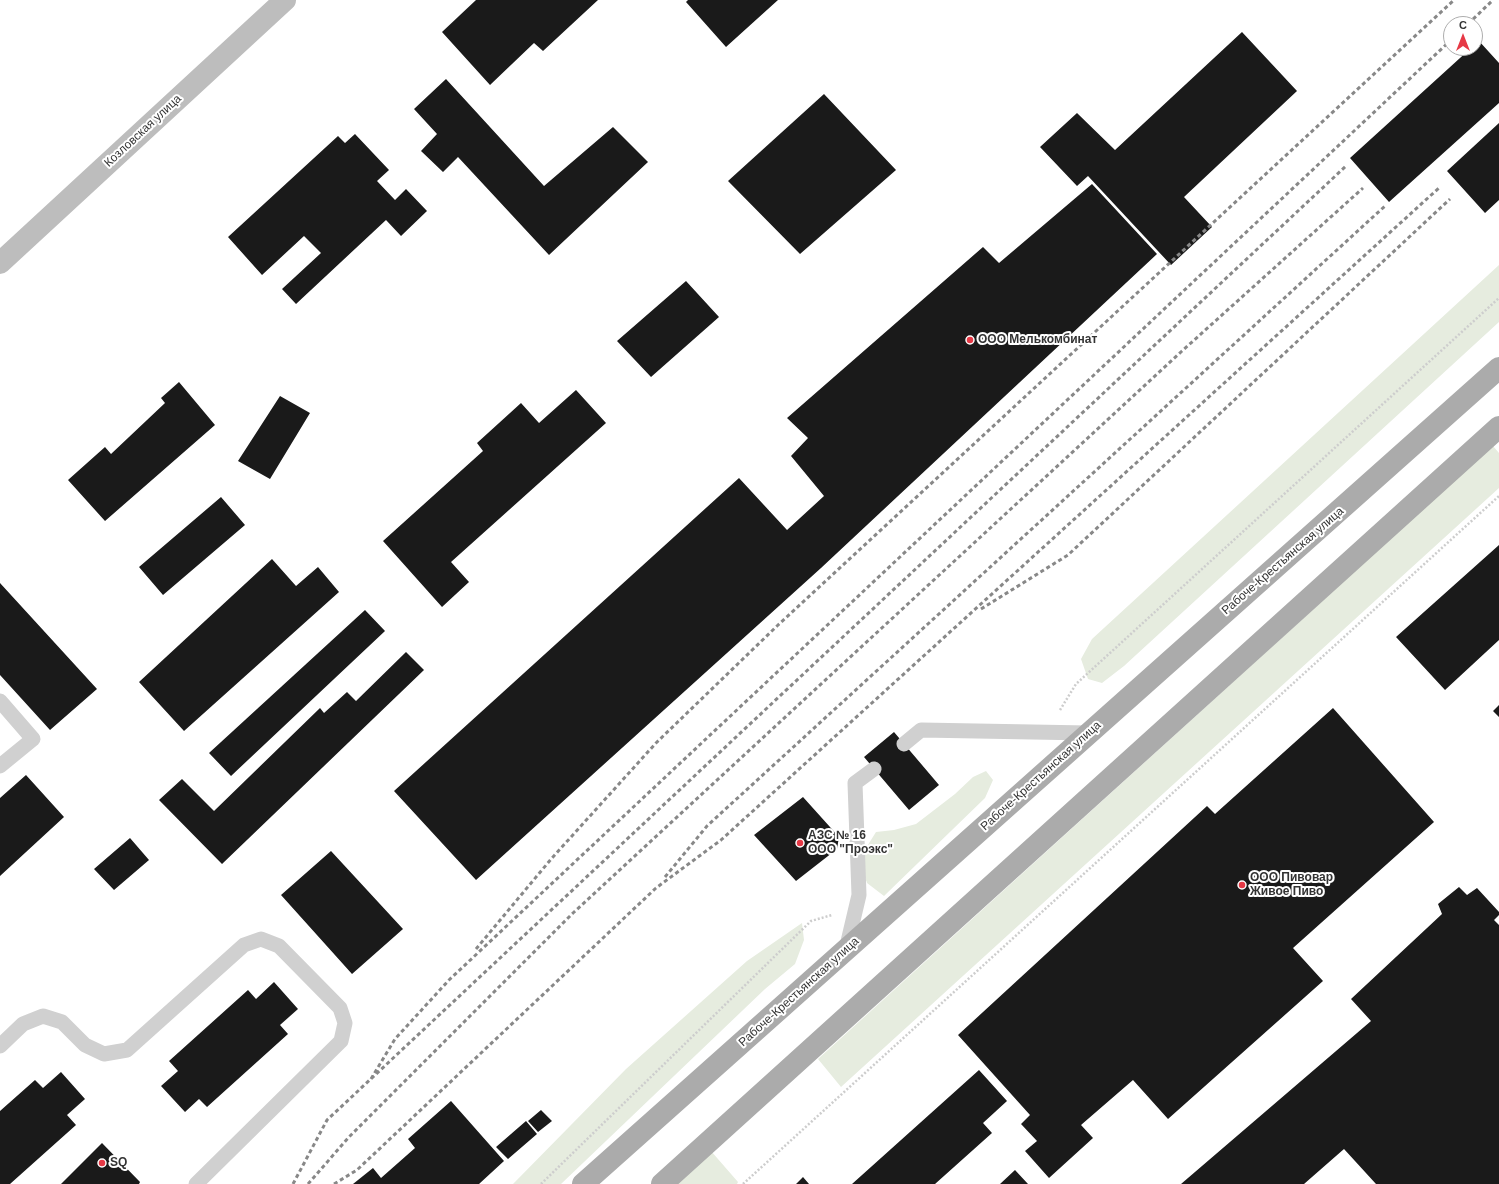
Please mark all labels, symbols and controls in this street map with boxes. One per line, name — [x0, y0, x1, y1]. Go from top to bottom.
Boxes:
north arrow — [1443, 16, 1483, 56]
text: С — [1459, 19, 1467, 31]
street label: Козловская улица — [102, 92, 184, 170]
place label: ООО Мелькомбинат — [978, 333, 1097, 347]
marker: ООО Мелькомбинат — [965, 335, 975, 345]
street label: Рабоче-Крестьянская улица — [1219, 504, 1347, 618]
street label: Рабоче-Крестьянская улица — [978, 718, 1104, 834]
place label: АЗС № 16 ООО "Проэкс" — [808, 829, 893, 857]
marker: АЗС № 16 ООО "Проэкс" — [795, 838, 805, 848]
place label: ООО Пивовар Живое Пиво — [1250, 871, 1333, 899]
marker: ООО Пивовар Живое Пиво — [1237, 880, 1247, 890]
street label: Рабоче-Крестьянская улица — [736, 934, 862, 1050]
place label: SQ — [110, 1156, 127, 1170]
marker: SQ — [97, 1158, 107, 1168]

